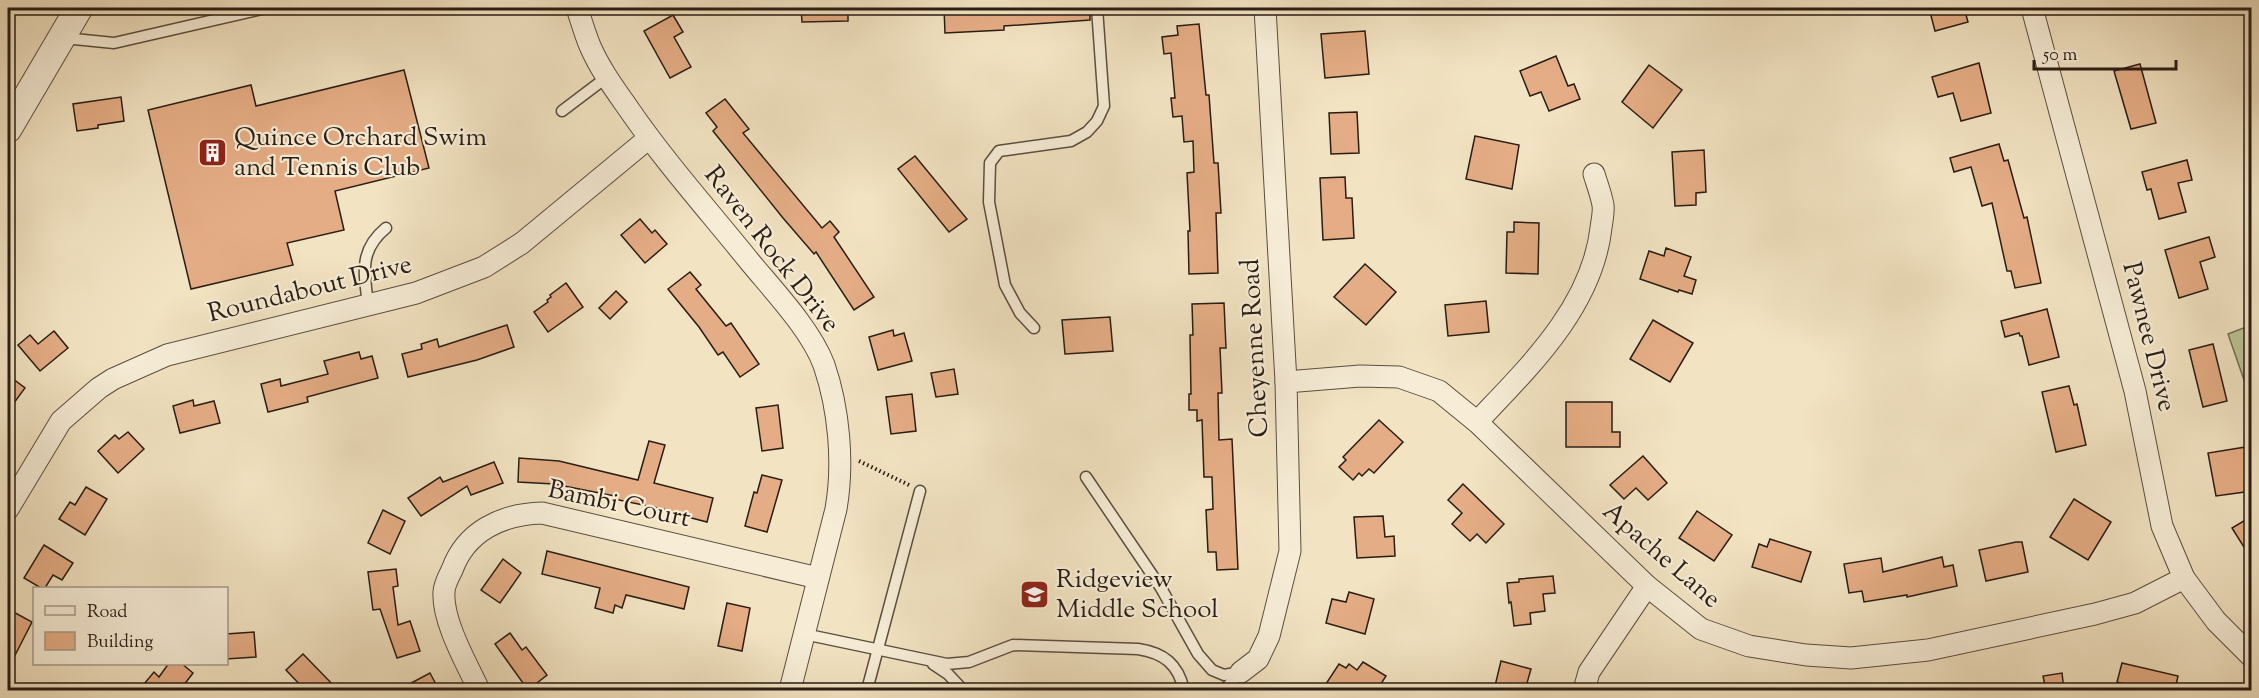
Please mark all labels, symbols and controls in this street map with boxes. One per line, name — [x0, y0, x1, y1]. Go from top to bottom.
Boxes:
scale bar — [2034, 33, 2176, 71]
text: 50 m — [2042, 43, 2078, 69]
place label: Quince Orchard Swim and Tennis Club — [234, 120, 487, 187]
building icon: Quince Orchard Swim and Tennis Club — [197, 137, 229, 169]
street label: Raven Rock Drive — [694, 159, 848, 341]
street label: Roundabout Drive — [204, 247, 416, 333]
street label: Cheyenne Road — [1233, 257, 1279, 438]
street label: Pawnee Drive — [2112, 258, 2184, 416]
street label: Bambi Court — [544, 472, 694, 538]
street label: Apache Lane — [1594, 494, 1728, 618]
place label: Ridgeview Middle School — [1056, 562, 1219, 629]
school or university icon: Ridgeview Middle School — [1019, 579, 1051, 611]
legend — [33, 587, 228, 665]
text: Road — [87, 600, 127, 626]
text: Building — [87, 630, 153, 656]

